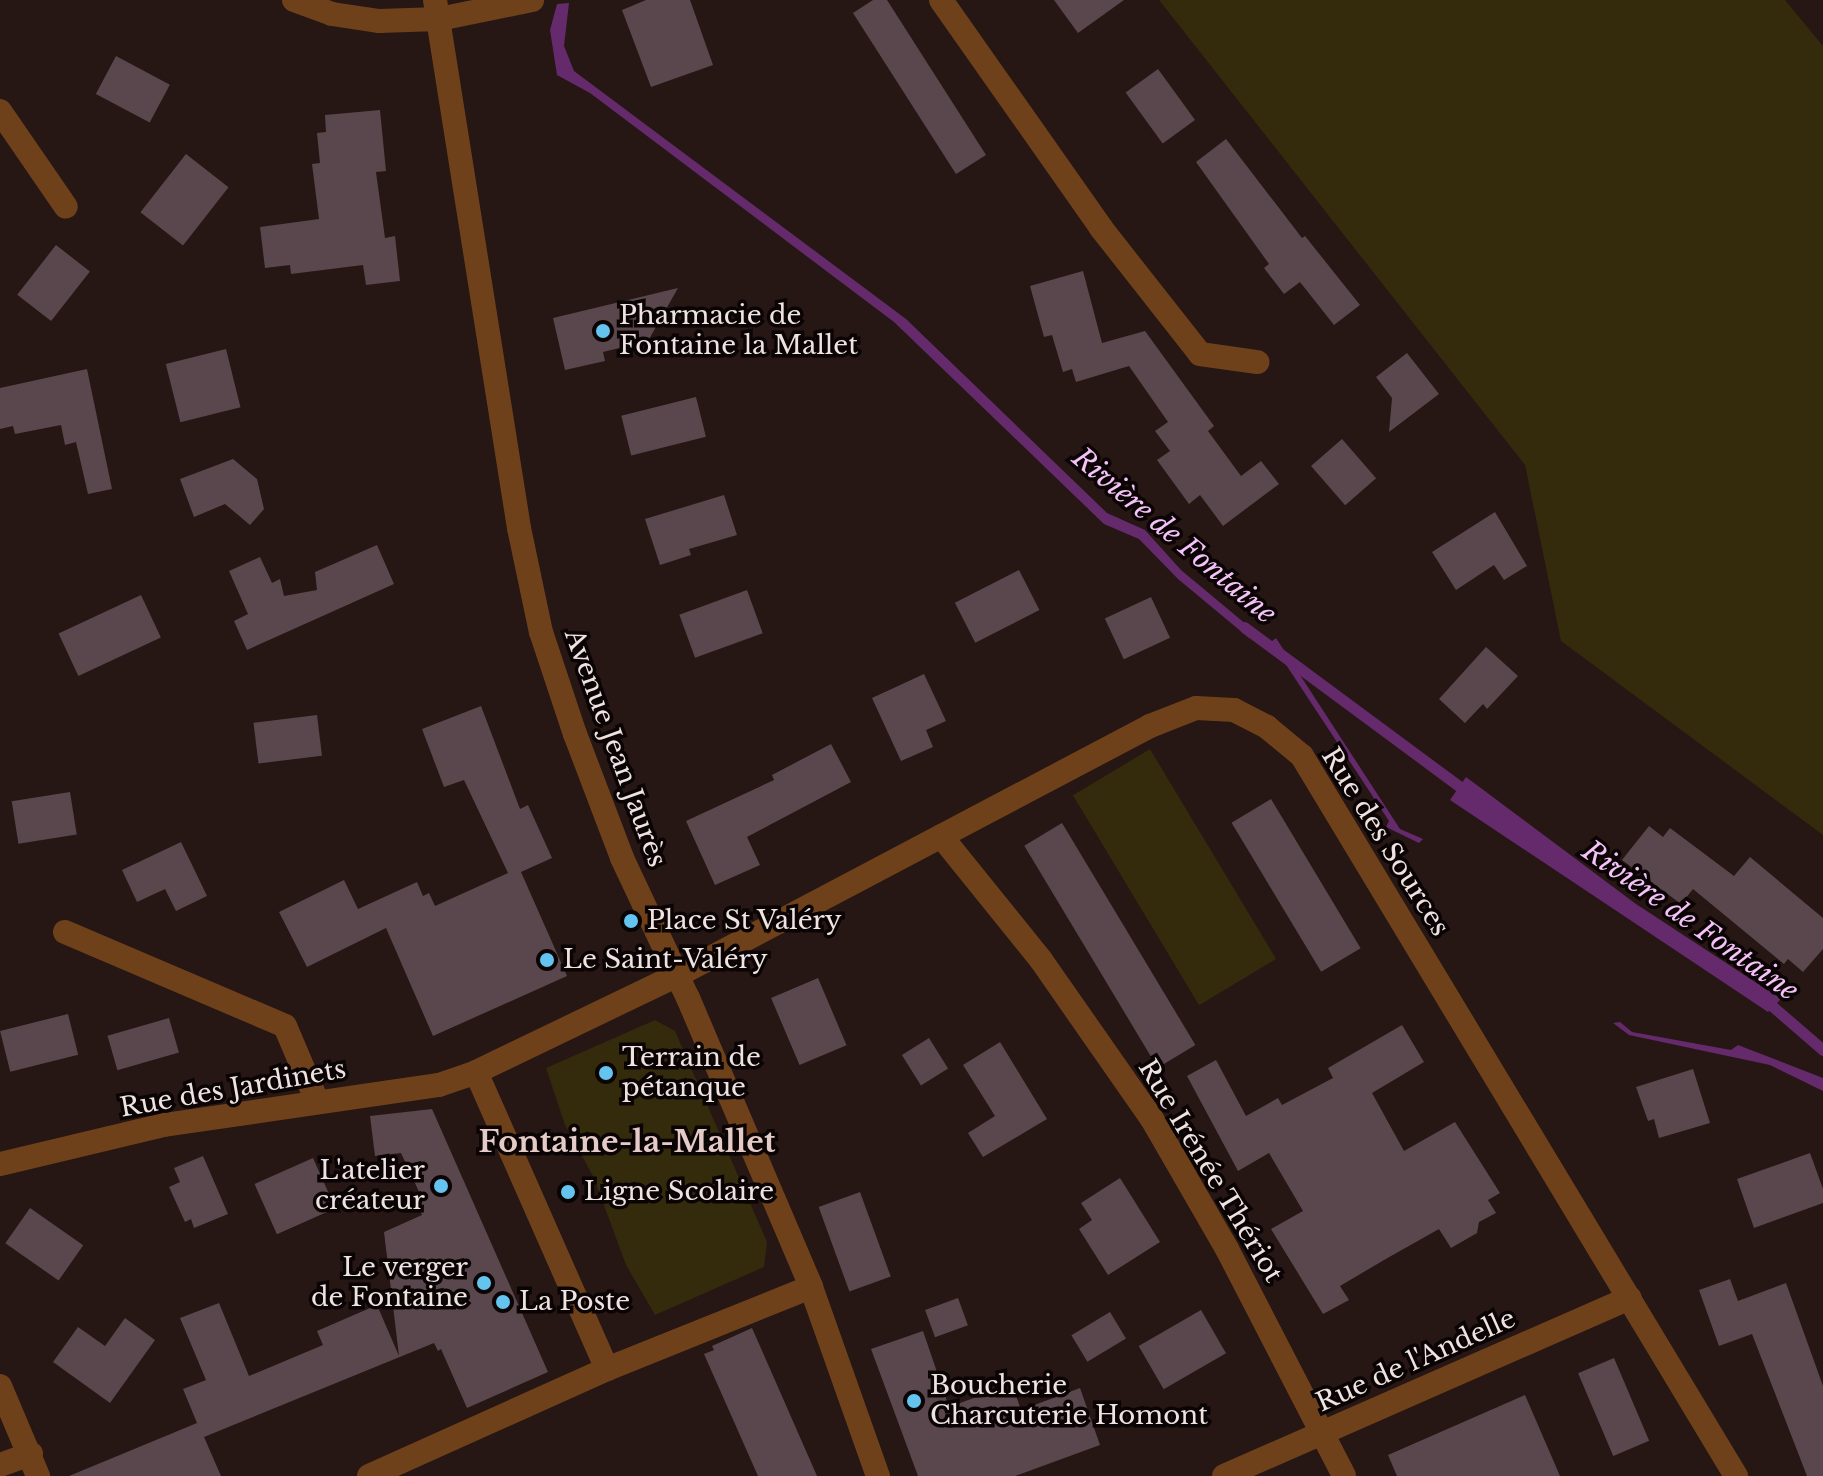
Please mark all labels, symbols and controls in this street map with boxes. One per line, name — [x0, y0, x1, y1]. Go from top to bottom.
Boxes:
place label: Pharmacie de Fontaine la Mallet — [619, 300, 858, 362]
marker: Pharmacie de Fontaine la Mallet — [594, 322, 612, 340]
water label: Rivière de Fontaine — [1065, 441, 1283, 631]
street label: Avenue Jean Jaurès — [557, 625, 673, 871]
street label: Rue des Sources — [1315, 742, 1455, 942]
water label: Rivière de Fontaine — [1576, 834, 1804, 1008]
place label: Place St Valéry — [647, 905, 843, 937]
marker: Place St Valéry — [622, 912, 640, 930]
place label: Le Saint-Valéry — [563, 944, 768, 976]
marker: Le Saint-Valéry — [538, 951, 556, 969]
place label: Terrain de pétanque — [622, 1042, 761, 1104]
street label: Rue des Jardinets — [118, 1054, 348, 1124]
street label: Rue Irénée Thériot — [1131, 1054, 1289, 1288]
marker: Terrain de pétanque — [597, 1064, 615, 1082]
district label: Fontaine-la-Mallet — [479, 1124, 775, 1160]
place label: L'atelier créateur — [315, 1155, 425, 1216]
place label: Ligne Scolaire — [584, 1176, 774, 1208]
marker: L'atelier créateur — [432, 1177, 450, 1195]
marker: Ligne Scolaire — [559, 1183, 577, 1201]
place label: Le verger de Fontaine — [311, 1252, 468, 1314]
marker: Le verger de Fontaine — [475, 1274, 493, 1292]
place label: La Poste — [519, 1286, 630, 1318]
marker: La Poste — [494, 1293, 512, 1311]
street label: Rue de l'Andelle — [1312, 1303, 1520, 1419]
place label: Boucherie Charcuterie Homont — [930, 1370, 1208, 1432]
marker: Boucherie Charcuterie Homont — [905, 1392, 923, 1410]

